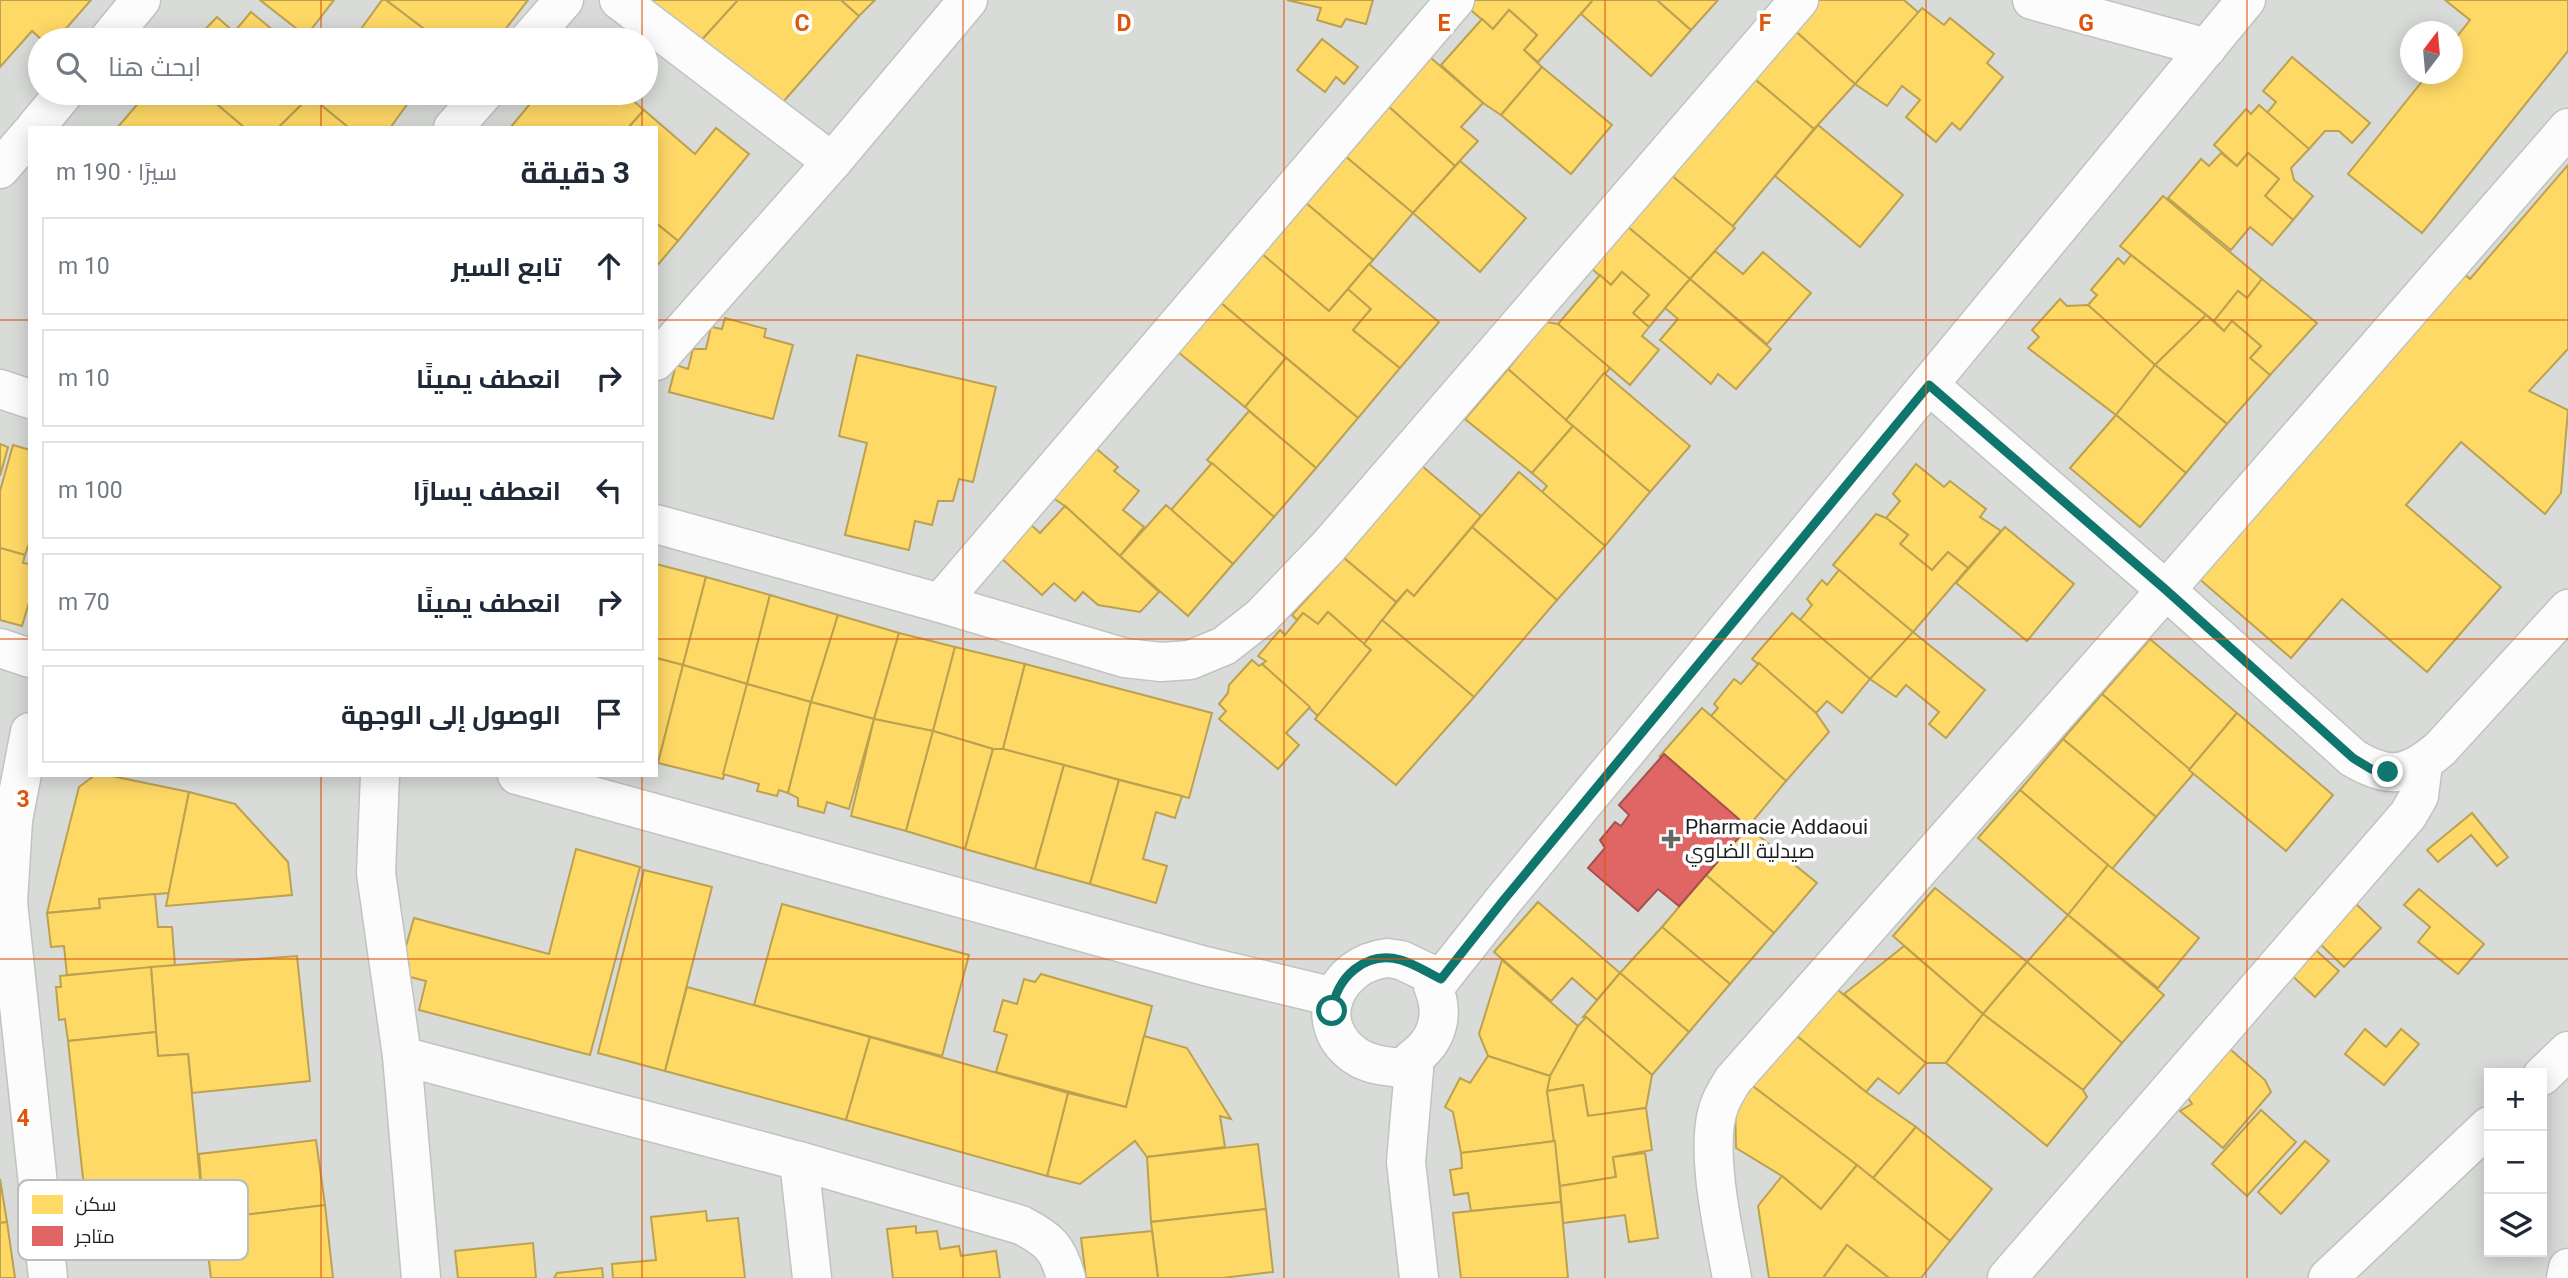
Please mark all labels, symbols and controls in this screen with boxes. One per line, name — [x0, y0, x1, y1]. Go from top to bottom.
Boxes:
text: C — [794, 10, 810, 37]
text: D — [1117, 10, 1131, 37]
text: E — [1438, 10, 1451, 37]
text: F — [1759, 10, 1772, 37]
text: G — [2078, 10, 2094, 37]
north arrow — [2400, 21, 2463, 84]
search box — [28, 28, 658, 105]
icon: search — [52, 48, 90, 86]
text: ابحث هنا — [108, 52, 201, 82]
text: 3 دقيقة — [521, 155, 630, 190]
text: سيرًا · 190 m — [56, 159, 177, 186]
icon: ahead — [590, 247, 628, 285]
text: تابع السير — [451, 252, 561, 282]
text: 10 m — [58, 253, 110, 280]
icon: right — [590, 359, 628, 397]
text: انعطف يمينًا — [416, 364, 561, 394]
text: 10 m — [58, 365, 110, 392]
icon: left — [590, 471, 628, 509]
text: انعطف يسارًا — [413, 476, 561, 506]
text: 100 m — [58, 477, 123, 504]
icon: right — [590, 583, 628, 621]
text: انعطف يمينًا — [416, 588, 561, 618]
text: 70 m — [58, 589, 110, 616]
icon: arrive — [590, 695, 628, 733]
text: الوصول إلى الوجهة — [341, 700, 561, 730]
route end — [2372, 756, 2403, 787]
text: 3 — [16, 786, 30, 813]
place label: Pharmacie Addaoui صيدلية الضاوي — [1685, 815, 1868, 867]
marker: Pharmacie Addaoui صيدلية الضاوي — [1663, 831, 1679, 847]
route start — [1316, 995, 1347, 1026]
map controls — [2484, 1068, 2547, 1257]
button: + — [2484, 1068, 2547, 1131]
text: 4 — [16, 1105, 30, 1132]
button: − — [2484, 1131, 2547, 1194]
legend — [18, 1180, 248, 1260]
text: سكن — [75, 1193, 117, 1216]
button: layers — [2484, 1194, 2547, 1257]
text: متاجر — [74, 1225, 115, 1248]

